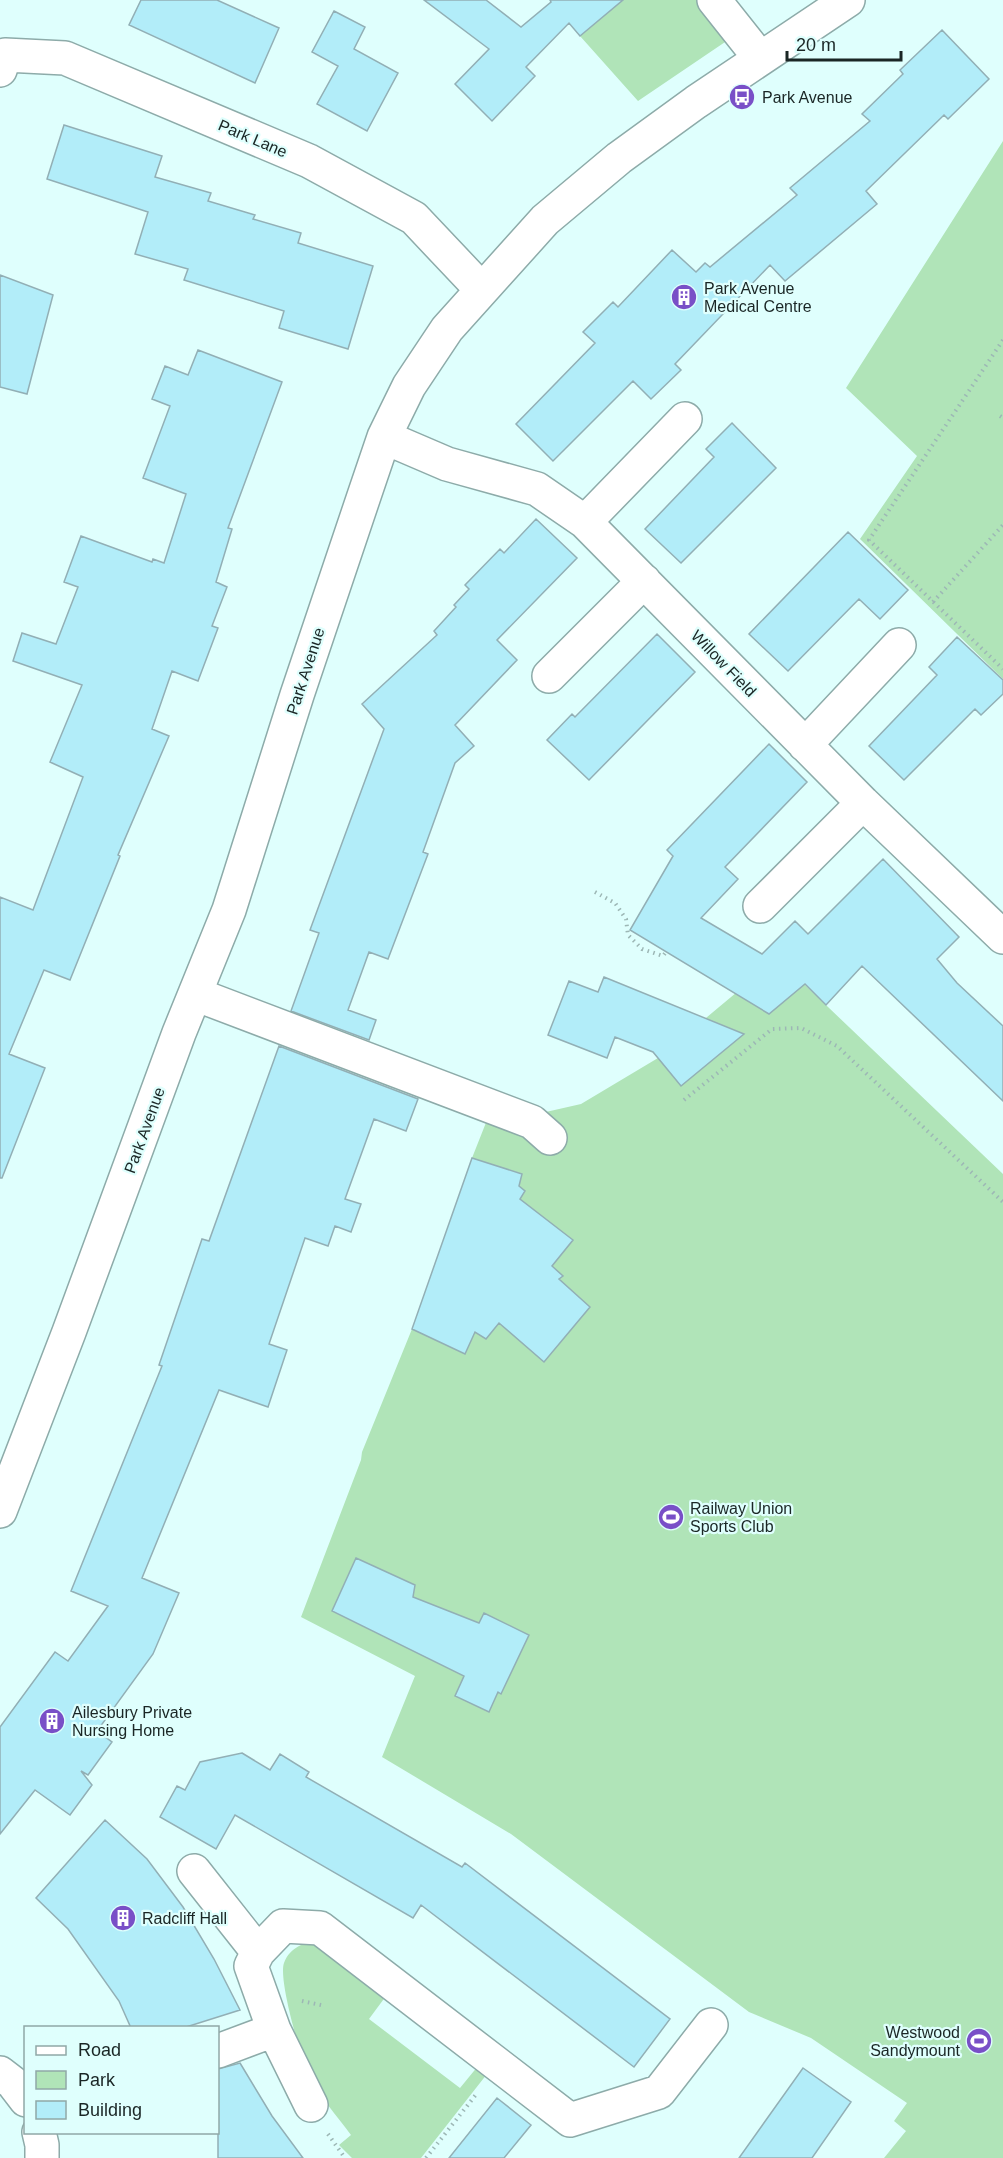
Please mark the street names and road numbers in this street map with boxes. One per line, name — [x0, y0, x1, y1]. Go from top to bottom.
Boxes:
street label: Park Lane — [216, 116, 290, 161]
street label: Park Avenue — [283, 625, 328, 717]
street label: Willow Field — [688, 627, 759, 700]
street label: Park Avenue — [121, 1085, 168, 1176]

